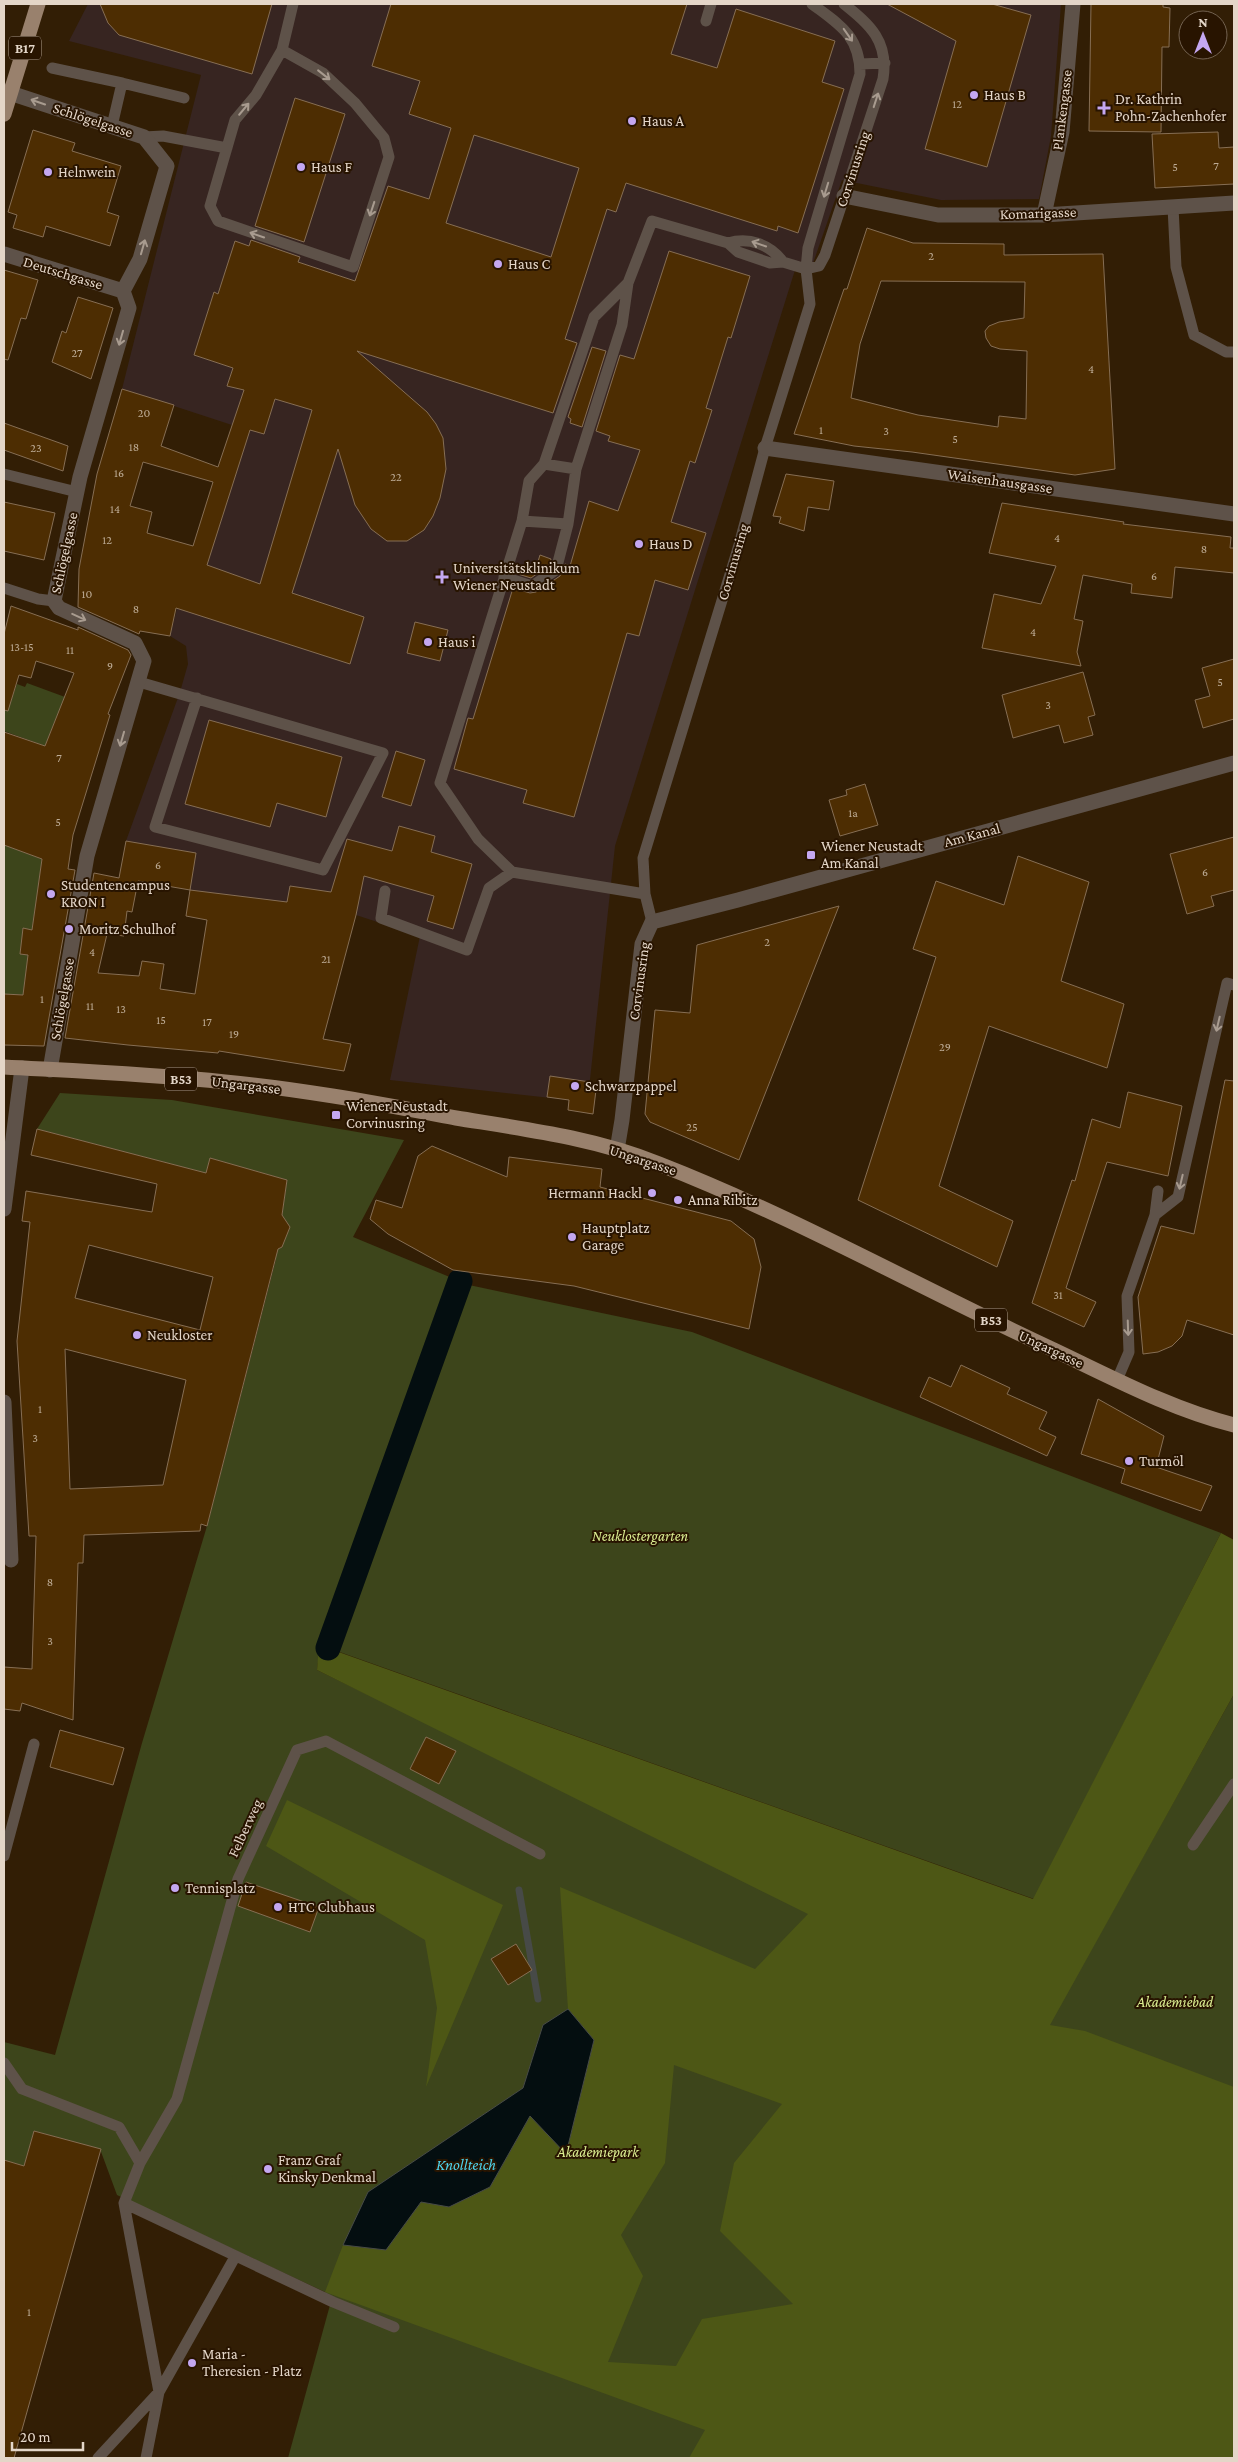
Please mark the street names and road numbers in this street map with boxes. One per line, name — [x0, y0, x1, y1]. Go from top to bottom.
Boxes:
road number: B17 — [9, 36, 41, 59]
street label: Plankengasse — [1049, 69, 1076, 151]
street label: Schlögelgasse — [51, 100, 135, 141]
street label: Corvinusring — [833, 129, 874, 209]
street label: Komarigasse — [999, 204, 1077, 223]
street label: Deutschgasse — [21, 253, 105, 294]
street label: Waisenhausgasse — [946, 466, 1054, 497]
street label: Schlögelgasse — [48, 510, 81, 595]
street label: Corvinusring — [714, 522, 753, 602]
street label: Am Kanal — [942, 820, 1002, 850]
street label: Corvinusring — [626, 941, 653, 1021]
street label: Schlögelgasse — [47, 956, 78, 1041]
road number: B53 — [165, 1068, 197, 1090]
street label: Ungargasse — [210, 1073, 282, 1098]
street label: Ungargasse — [607, 1142, 679, 1179]
road number: B53 — [975, 1308, 1007, 1332]
street label: Ungargasse — [1016, 1327, 1086, 1372]
street label: Felberweg — [225, 1797, 266, 1860]

